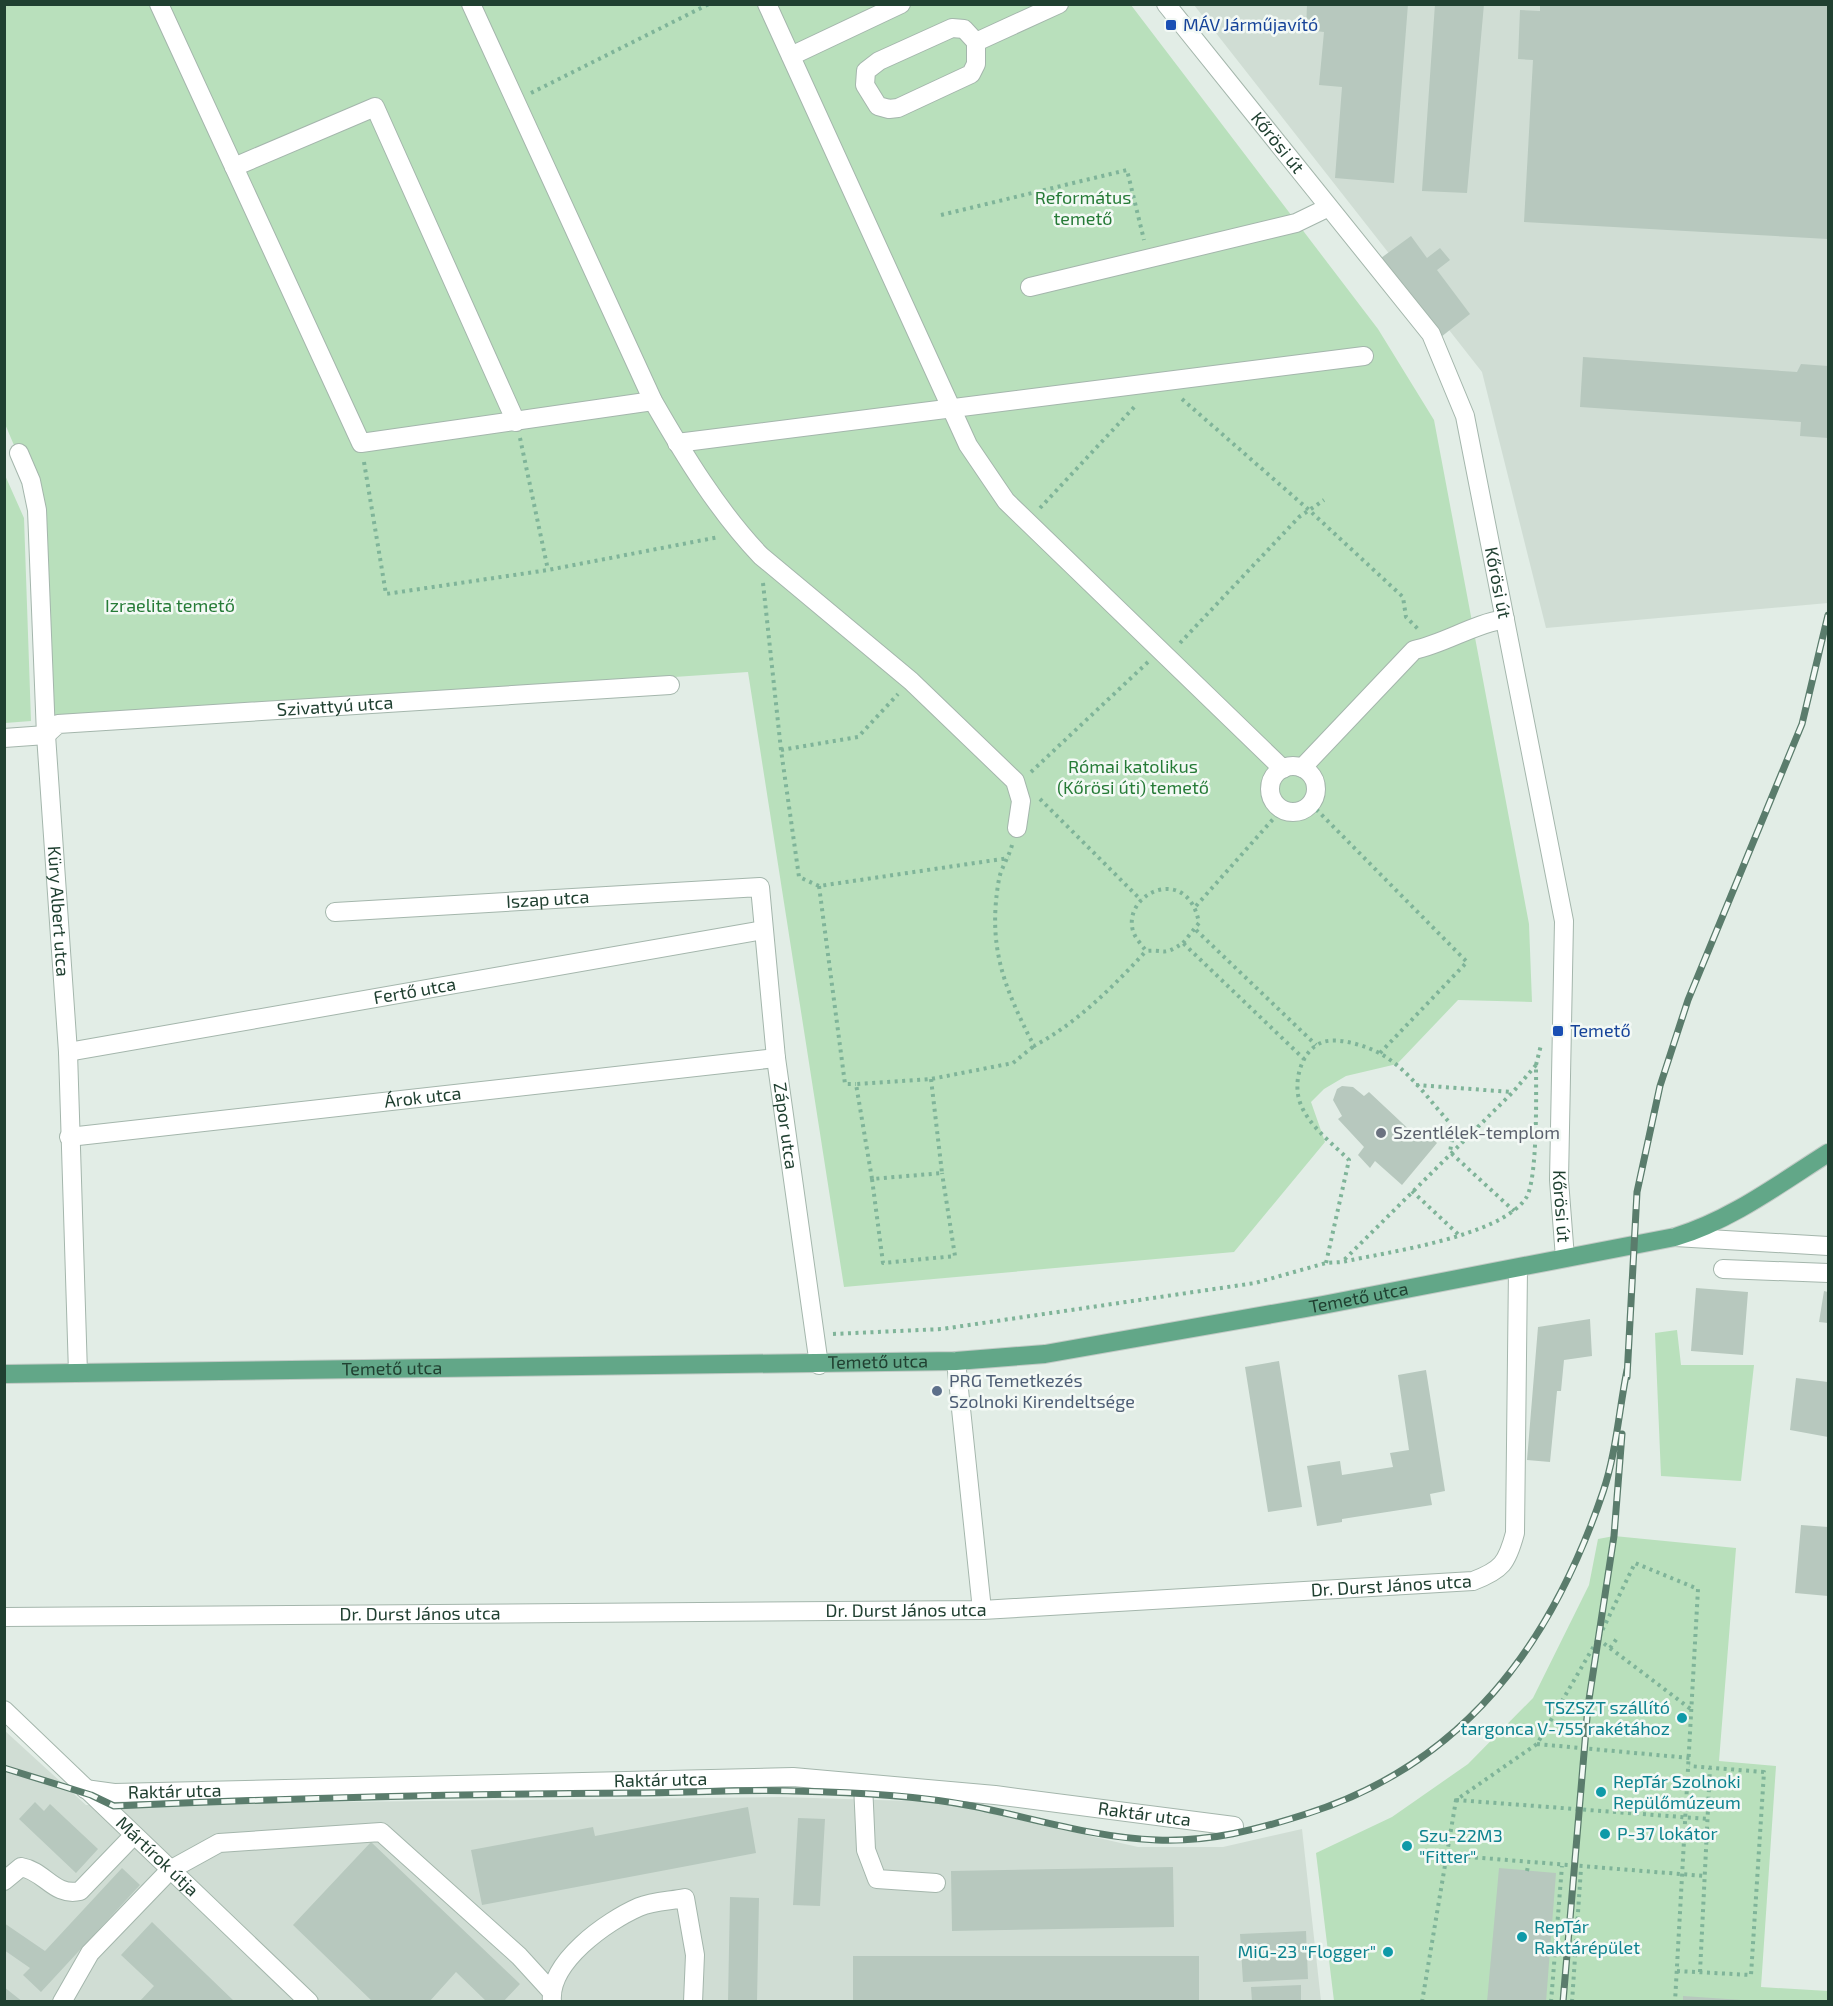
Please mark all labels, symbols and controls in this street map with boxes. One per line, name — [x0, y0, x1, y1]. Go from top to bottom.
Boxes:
place label: MÁV Járműjavító — [1183, 13, 1318, 35]
marker: MÁV Járműjavító — [1164, 18, 1178, 32]
street label: Kőrösi út — [1247, 107, 1310, 177]
park label: Református temető — [1035, 186, 1131, 229]
street label: Kőrösi út — [1481, 545, 1516, 621]
park label: Izraelita temető — [105, 594, 235, 616]
street label: Szivattyú utca — [276, 691, 394, 720]
park label: Római katolikus (Kőrösi úti) temető — [1057, 755, 1209, 798]
street label: Küry Albert utca — [44, 845, 75, 977]
street label: Iszap utca — [505, 885, 590, 912]
street label: Fertő utca — [372, 972, 457, 1008]
place label: Temető — [1570, 1019, 1631, 1041]
marker: Temető — [1551, 1024, 1565, 1038]
street label: Árok utca — [383, 1081, 462, 1112]
street label: Zápor utca — [770, 1081, 803, 1171]
place label: Szentlélek-templom — [1393, 1121, 1560, 1143]
marker: Szentlélek-templom — [1374, 1126, 1388, 1140]
street label: Kőrösi út — [1549, 1170, 1576, 1243]
street label: Temető utca — [1307, 1277, 1410, 1317]
street label: Temető utca — [828, 1349, 928, 1373]
street label: Temető utca — [342, 1356, 442, 1379]
place label: PRG Temetkezés Szolnoki Kirendeltsége — [949, 1369, 1135, 1412]
marker: PRG Temetkezés Szolnoki Kirendeltsége — [930, 1384, 944, 1398]
street label: Dr. Durst János utca — [1310, 1569, 1472, 1601]
street label: Dr. Durst János utca — [825, 1598, 987, 1621]
street label: Dr. Durst János utca — [339, 1601, 501, 1625]
place label: TSZSZT szállító targonca V-755 rakétához — [1461, 1696, 1670, 1739]
marker: TSZSZT szállító targonca V-755 rakétához — [1675, 1711, 1689, 1725]
street label: Raktár utca — [613, 1767, 708, 1791]
place label: RepTár Szolnoki Repülőmúzeum — [1613, 1770, 1741, 1813]
street label: Raktár utca — [128, 1778, 222, 1803]
marker: RepTár Szolnoki Repülőmúzeum — [1594, 1785, 1608, 1799]
street label: Raktár utca — [1097, 1796, 1192, 1830]
street label: Mártírok útja — [112, 1811, 204, 1900]
place label: P-37 lokátor — [1617, 1822, 1718, 1844]
place label: Szu-22M3 "Fitter" — [1419, 1824, 1503, 1867]
marker: P-37 lokátor — [1598, 1827, 1612, 1841]
marker: Szu-22M3 "Fitter" — [1400, 1839, 1414, 1853]
place label: RepTár Raktárépület — [1534, 1915, 1640, 1958]
marker: RepTár Raktárépület — [1515, 1930, 1529, 1944]
place label: MiG-23 "Flogger" — [1238, 1940, 1376, 1962]
marker: MiG-23 "Flogger" — [1381, 1945, 1395, 1959]

